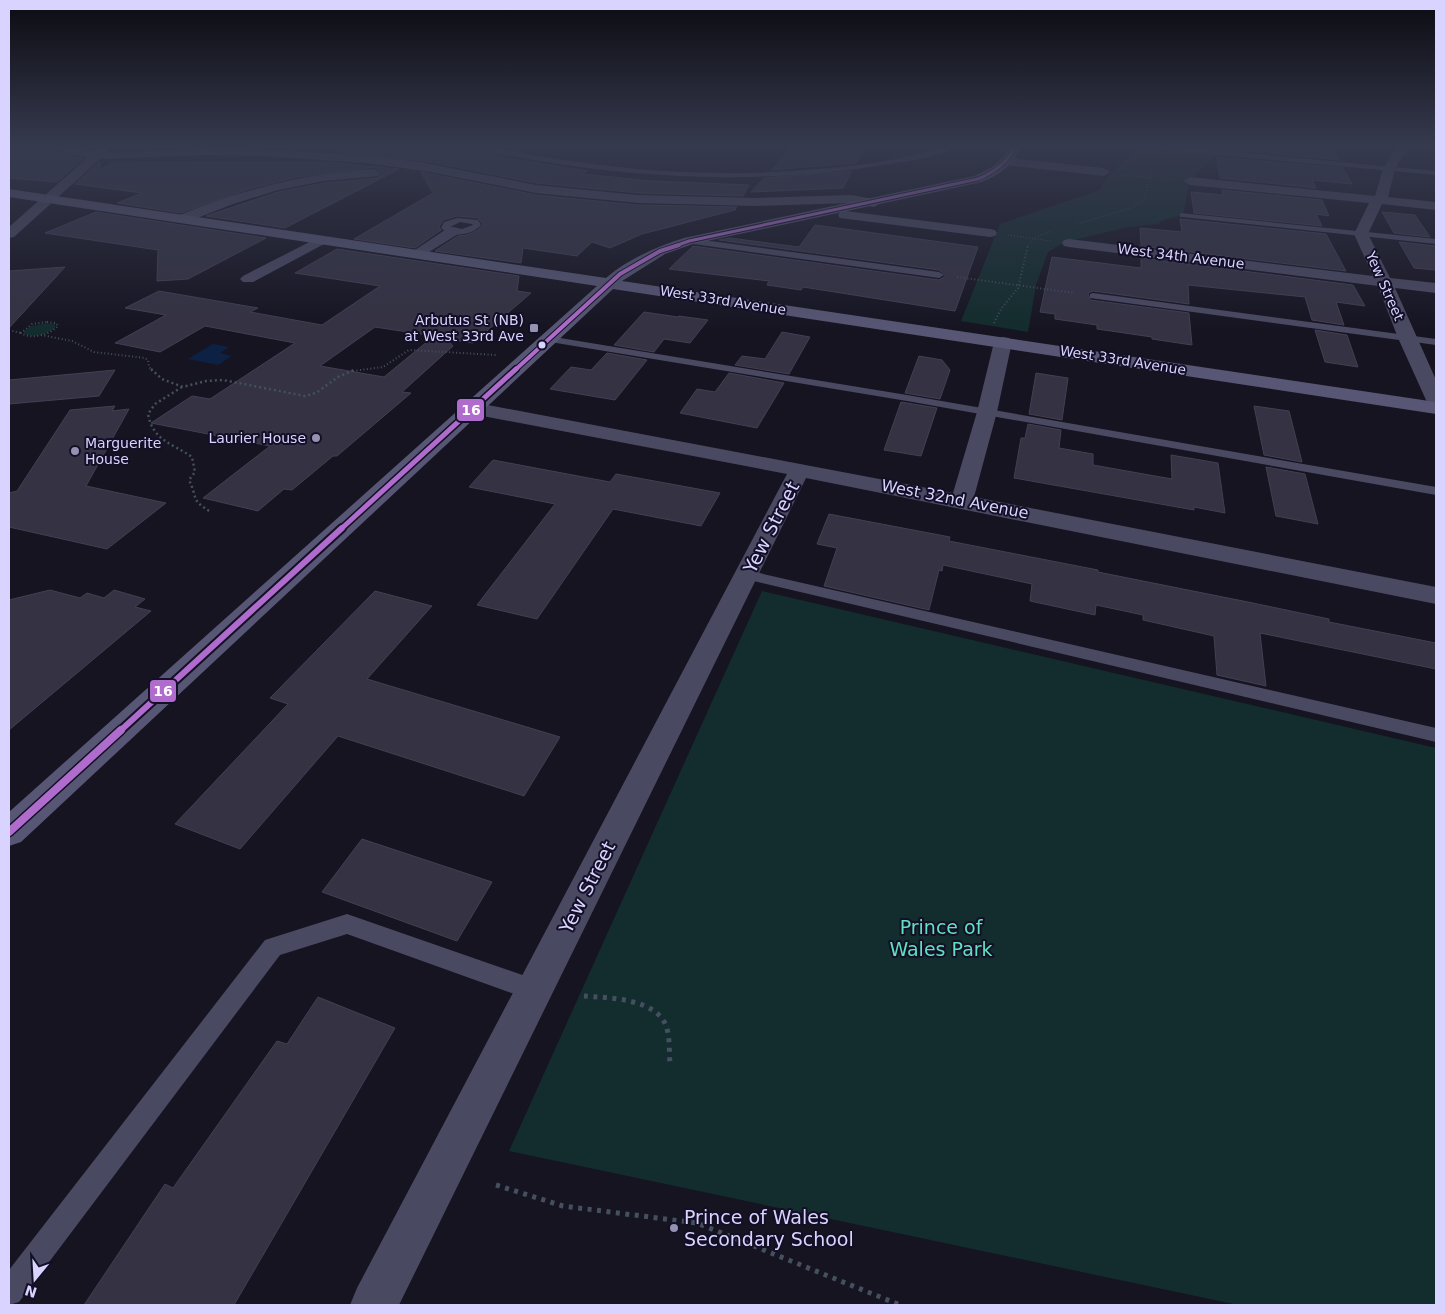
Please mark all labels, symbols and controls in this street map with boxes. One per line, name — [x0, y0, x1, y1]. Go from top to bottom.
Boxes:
street label: West 34th Avenue — [1117, 240, 1245, 272]
street label: Yew Street — [1362, 248, 1408, 323]
street label: West 33rd Avenue — [659, 282, 787, 318]
place label: Arbutus St (NB) at West 33rd Ave — [404, 312, 524, 344]
marker: Arbutus St (NB) at West 33rd Ave — [528, 322, 540, 334]
unlabelled marker — [537, 340, 547, 350]
street label: West 33rd Avenue — [1059, 342, 1187, 378]
line badge: 16 — [456, 398, 485, 422]
text: 16 — [461, 402, 481, 418]
place label: Laurier House — [208, 430, 306, 446]
marker: Laurier House — [310, 432, 322, 444]
place label: Marguerite House — [85, 435, 161, 467]
marker: Marguerite House — [69, 445, 81, 457]
street label: West 32nd Avenue — [880, 475, 1030, 523]
street label: Yew Street — [738, 477, 804, 577]
line badge: 16 — [149, 679, 177, 703]
text: 16 — [153, 683, 173, 699]
street label: Yew Street — [554, 837, 620, 937]
park label: Prince of Wales Park — [889, 916, 993, 960]
place label: Prince of Wales Secondary School — [684, 1206, 854, 1250]
marker: Prince of Wales Secondary School — [668, 1222, 680, 1234]
north arrow — [10, 1254, 60, 1304]
text: N — [23, 1282, 39, 1301]

